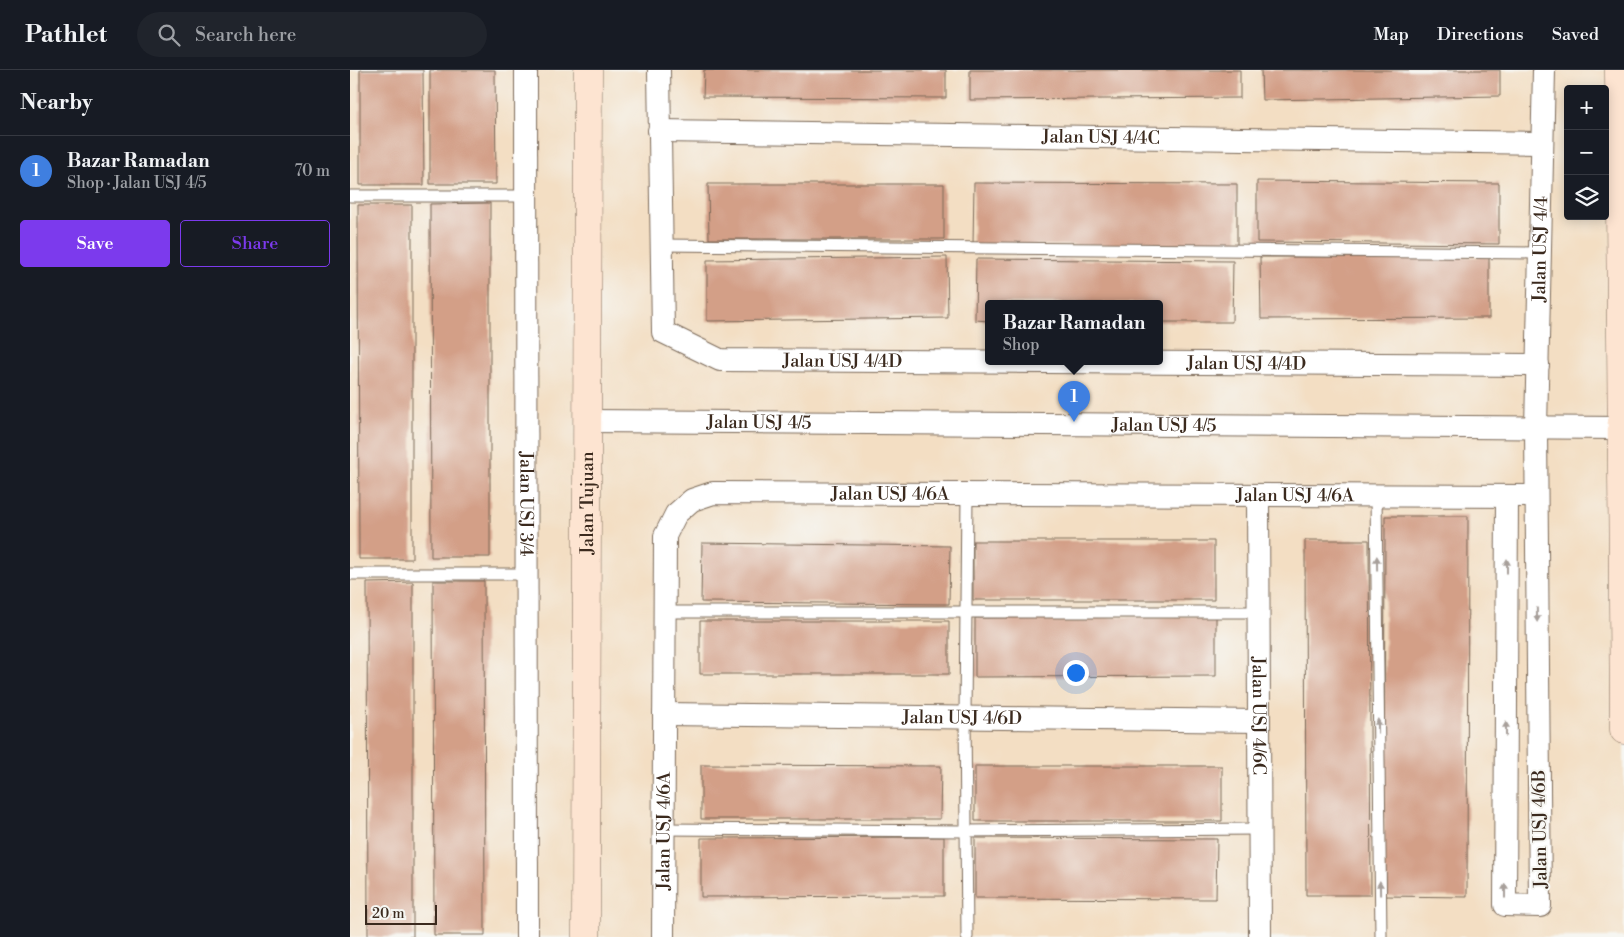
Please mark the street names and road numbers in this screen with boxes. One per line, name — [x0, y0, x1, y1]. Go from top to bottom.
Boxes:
street label: Jalan USJ 4/4C — [1041, 125, 1160, 149]
street label: Jalan USJ 4/4 — [1527, 196, 1553, 303]
street label: Jalan USJ 4/4D — [781, 349, 902, 373]
street label: Jalan USJ 4/4D — [1185, 351, 1306, 375]
street label: Jalan USJ 4/5 — [705, 410, 812, 434]
street label: Jalan USJ 4/5 — [1110, 413, 1217, 437]
street label: Jalan USJ 3/4 — [515, 450, 538, 557]
street label: Jalan Tujuan — [575, 451, 599, 556]
street label: Jalan USJ 4/6A — [830, 482, 950, 505]
street label: Jalan USJ 4/6A — [1235, 483, 1355, 507]
street label: Jalan USJ 4/6C — [1247, 656, 1271, 775]
street label: Jalan USJ 4/6D — [901, 705, 1022, 730]
street label: Jalan USJ 4/6B — [1527, 770, 1553, 889]
street label: Jalan USJ 4/6A — [652, 771, 675, 891]

